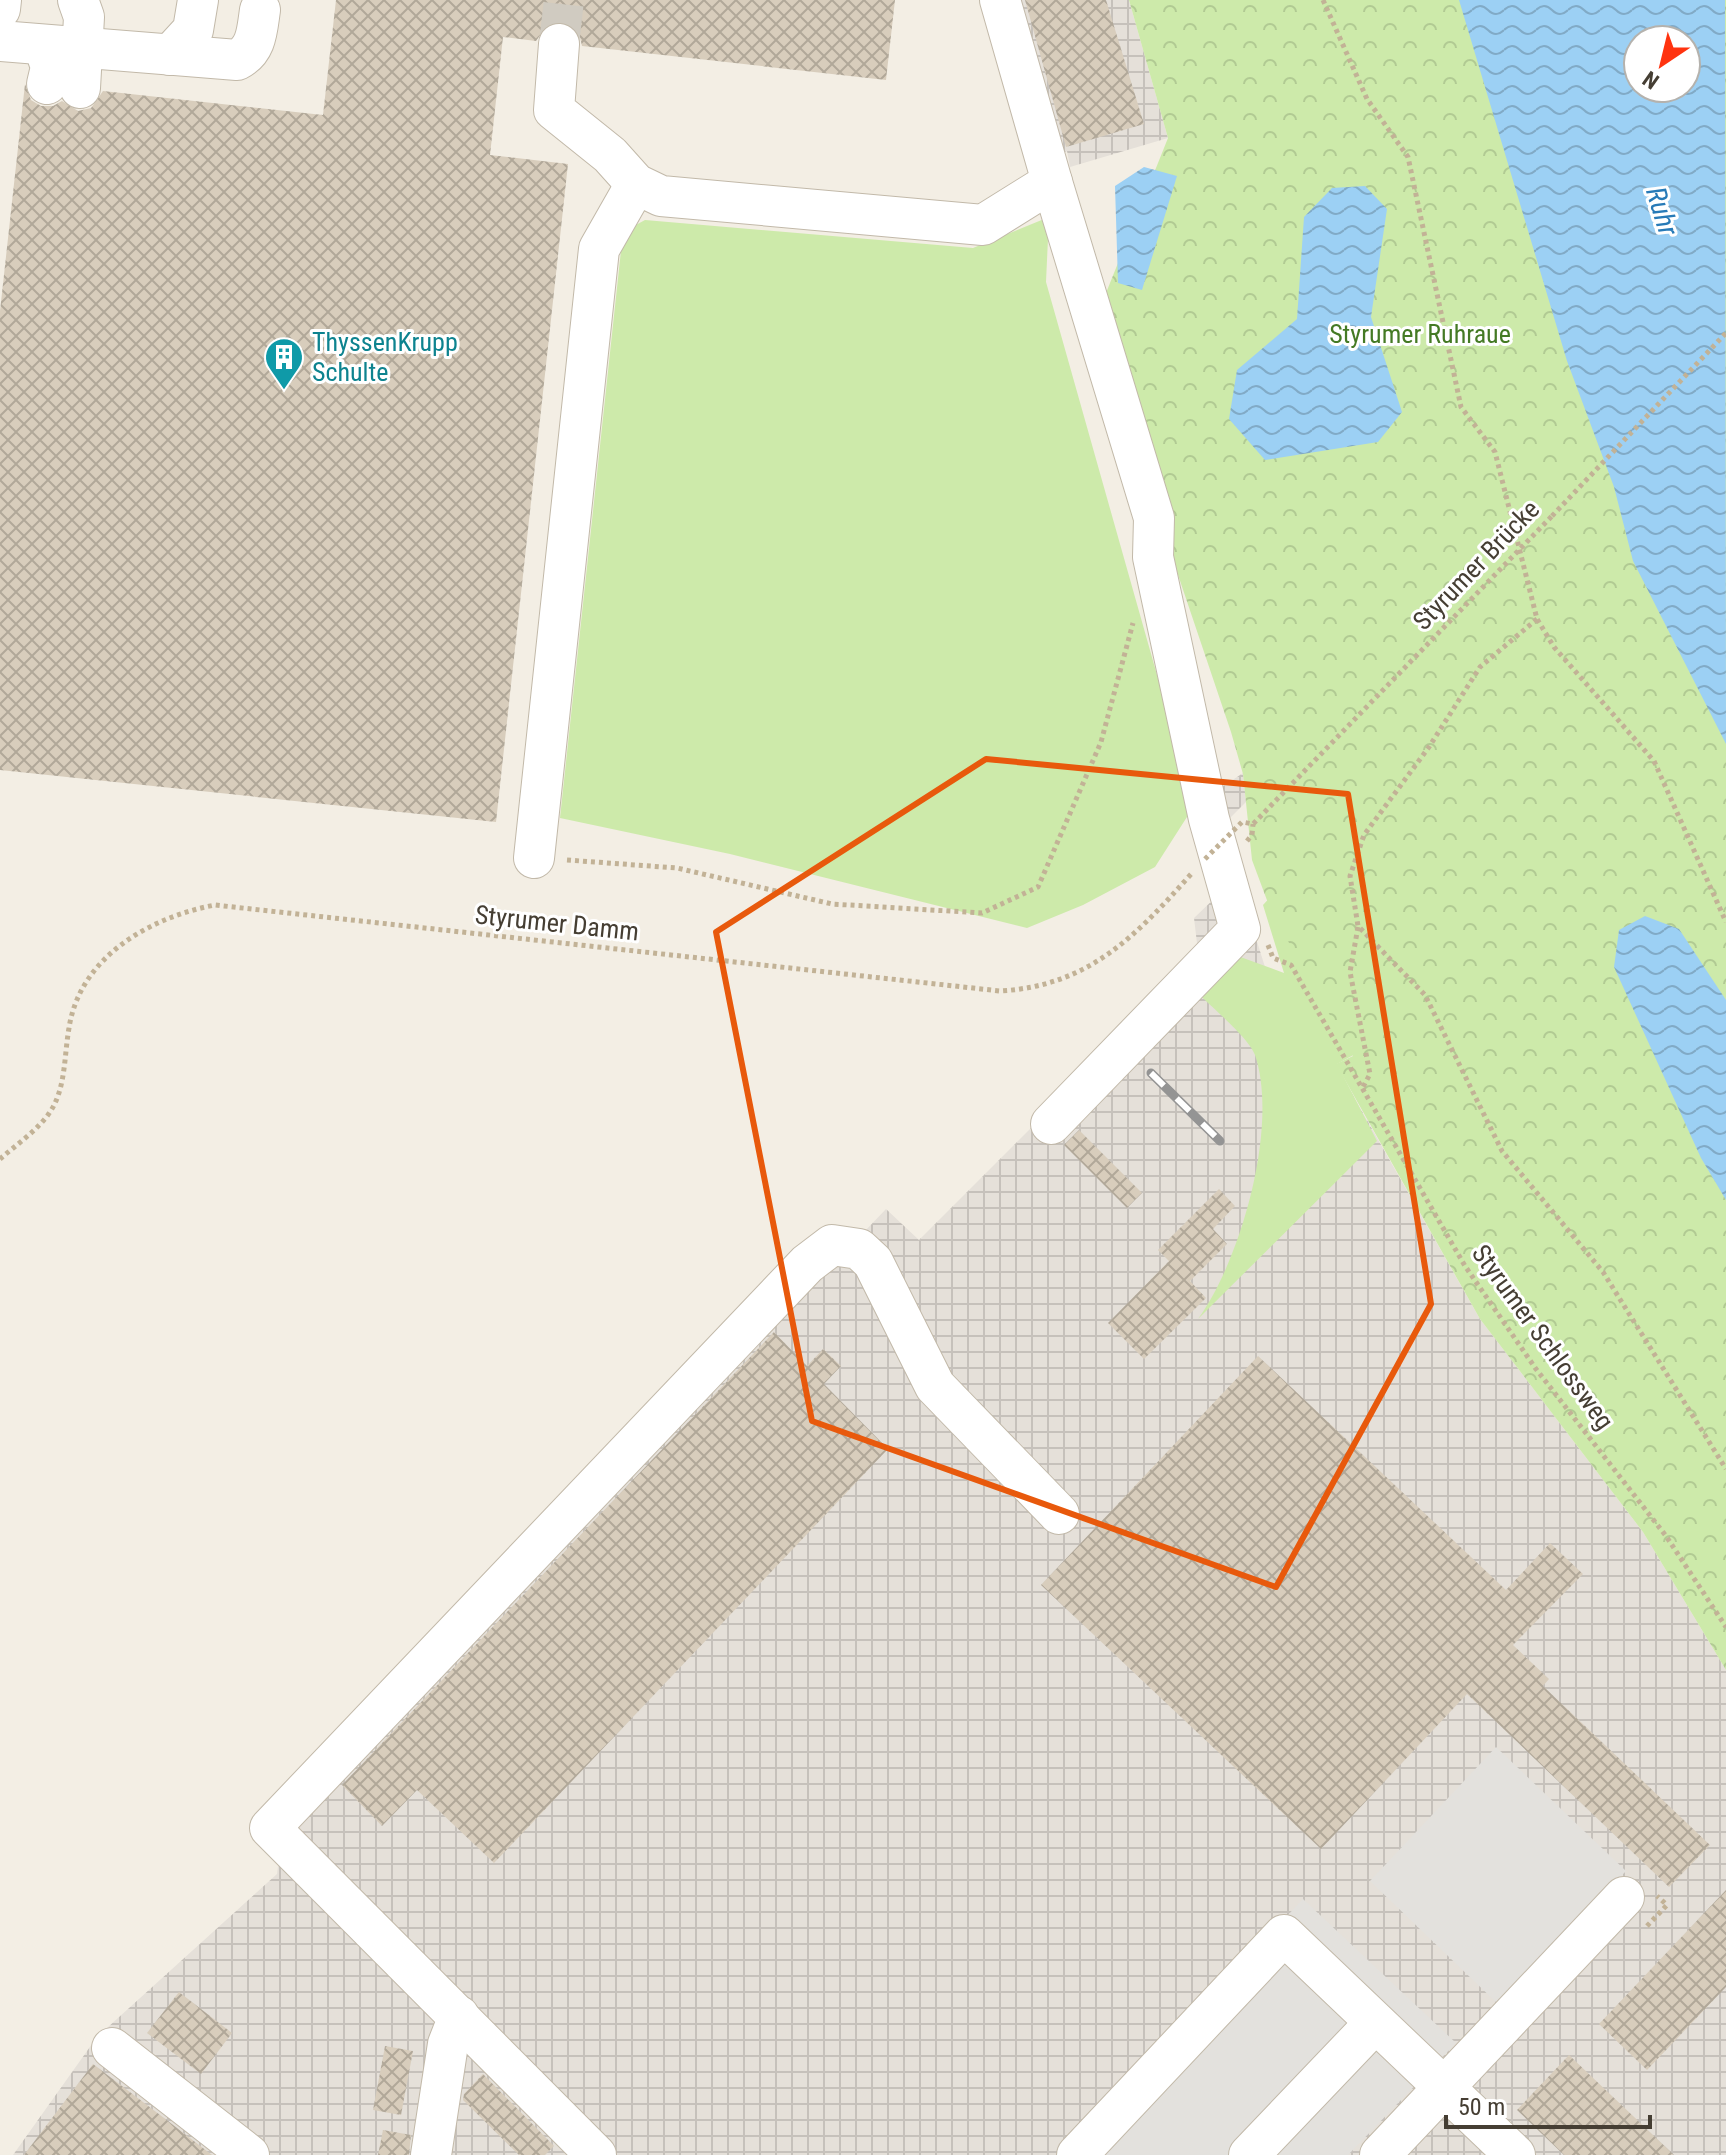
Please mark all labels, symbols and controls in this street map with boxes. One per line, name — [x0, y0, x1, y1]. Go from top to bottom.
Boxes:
north arrow — [1622, 24, 1702, 104]
text: N — [1638, 66, 1664, 94]
water label: Ruhr — [1639, 183, 1685, 240]
park label: Styrumer Ruhraue — [1329, 319, 1511, 349]
place label: ThyssenKrupp Schulte — [312, 327, 458, 387]
building icon: ThyssenKrupp Schulte — [263, 336, 305, 391]
street label: Styrumer Brücke — [1407, 494, 1545, 636]
street label: Styrumer Damm — [474, 899, 640, 947]
street label: Styrumer Schlossweg — [1466, 1239, 1620, 1435]
scale bar — [1446, 2079, 1650, 2129]
text: 50 m — [1458, 2093, 1505, 2121]

